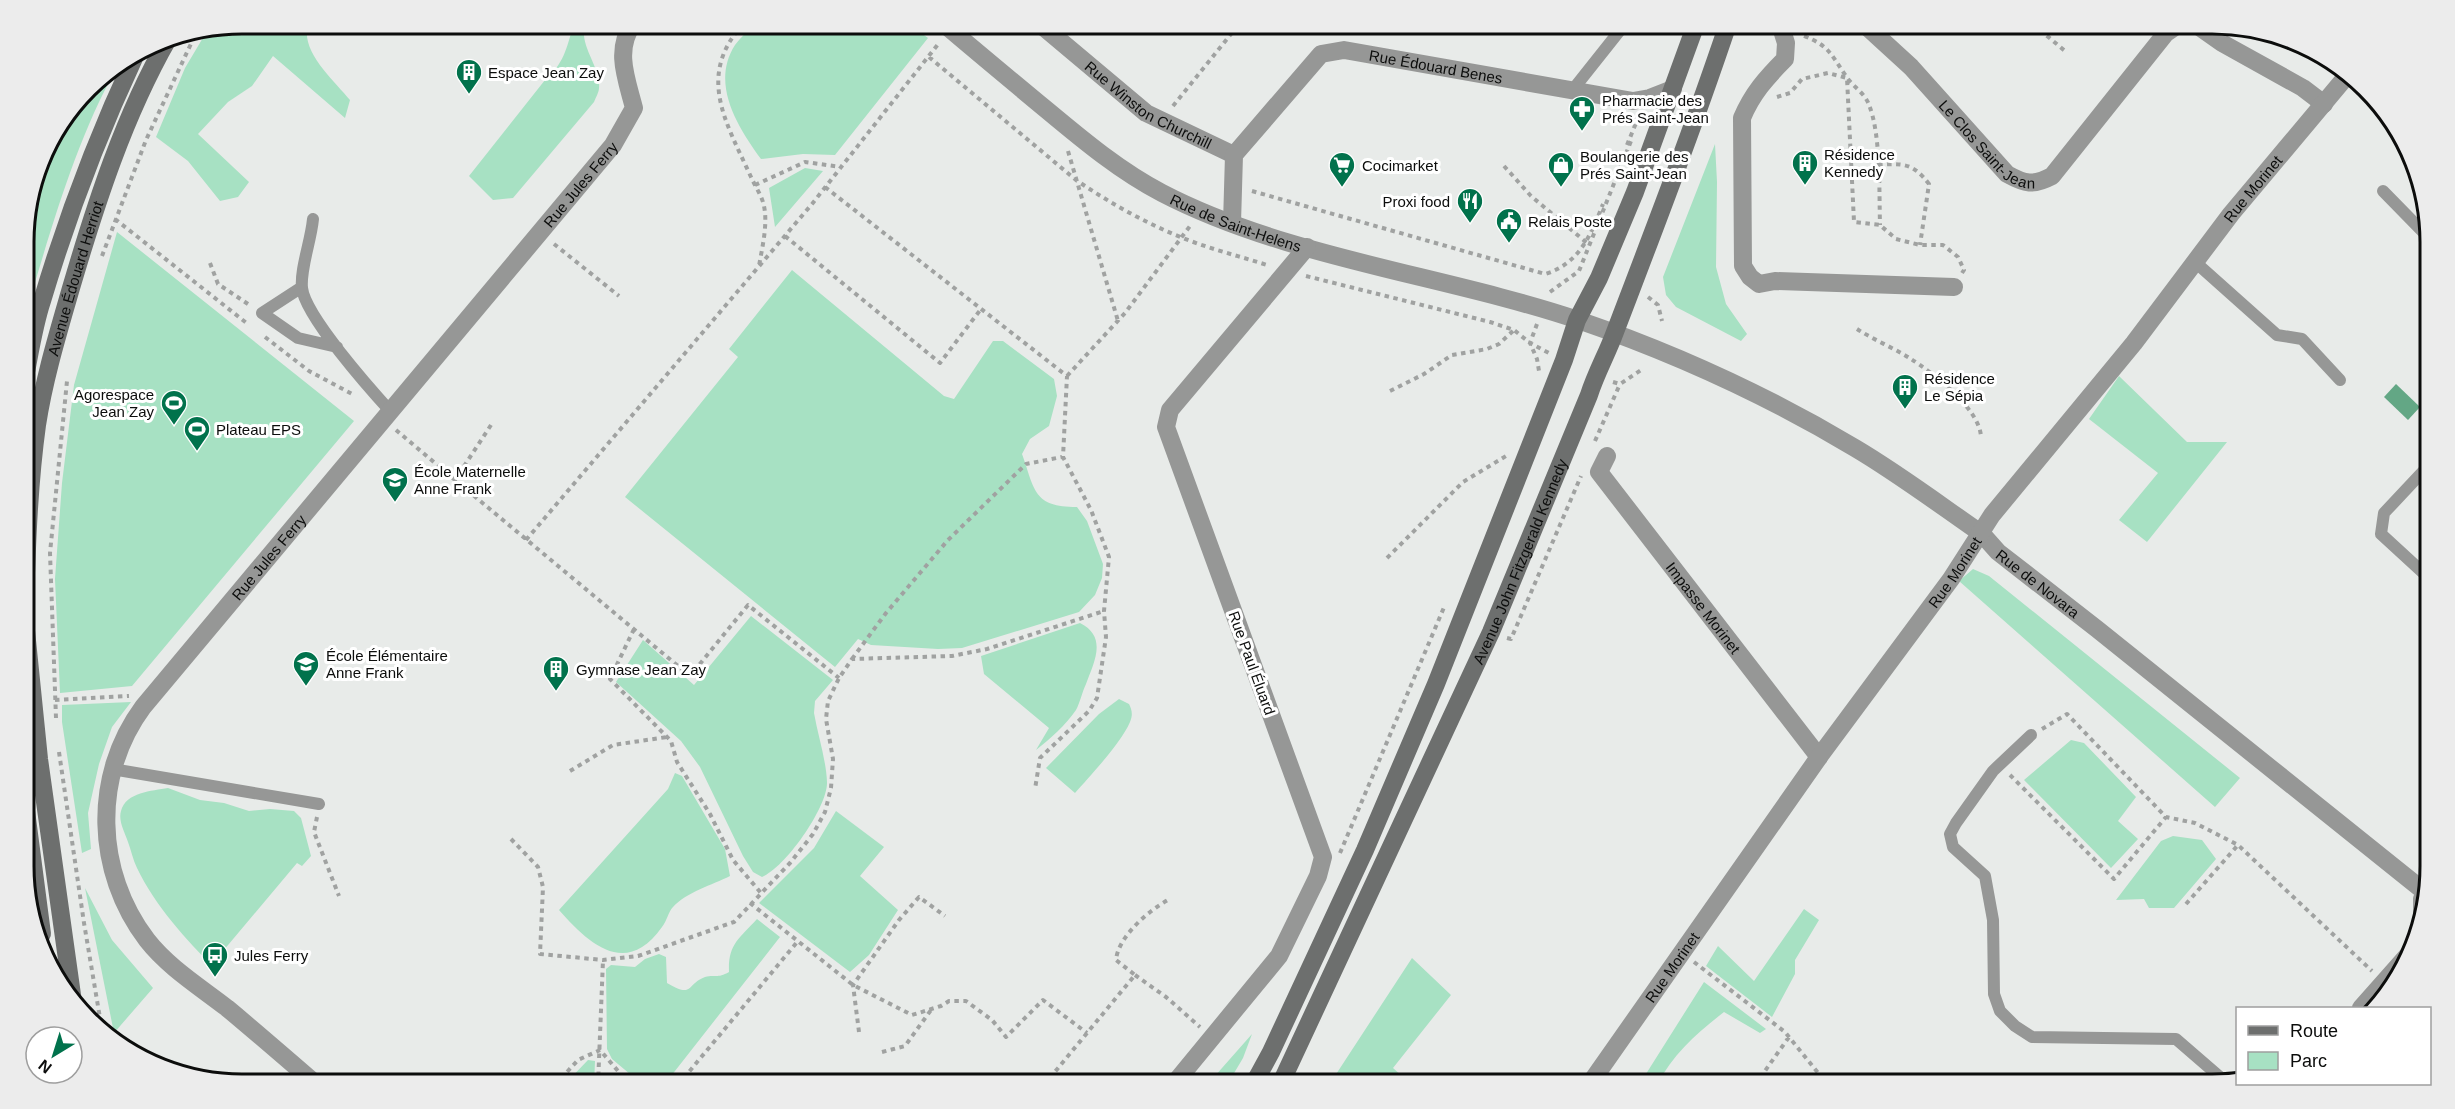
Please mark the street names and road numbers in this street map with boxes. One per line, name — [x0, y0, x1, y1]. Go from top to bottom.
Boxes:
street label: Rue Édouard Benes — [1368, 46, 1504, 86]
street label: Rue Winston Churchill — [1082, 57, 1214, 152]
street label: Le Clos Saint-Jean — [1936, 96, 2035, 191]
street label: Rue Jules Ferry — [540, 138, 621, 230]
street label: Rue Morinet — [2220, 151, 2286, 225]
street label: Rue de Saint-Helens — [1168, 190, 1303, 254]
street label: Avenue Édouard Herriot — [44, 198, 106, 358]
street label: Avenue John Fitzgerald Kennedy — [1469, 456, 1570, 667]
street label: Rue Jules Ferry — [228, 511, 309, 603]
street label: Rue Morinet — [1924, 533, 1985, 611]
street label: Rue de Novara — [1993, 545, 2084, 621]
street label: Impasse Morinet — [1663, 558, 1745, 657]
street label: Rue Paul Éluard — [1225, 609, 1279, 717]
street label: Rue Morinet — [1641, 928, 1703, 1005]

